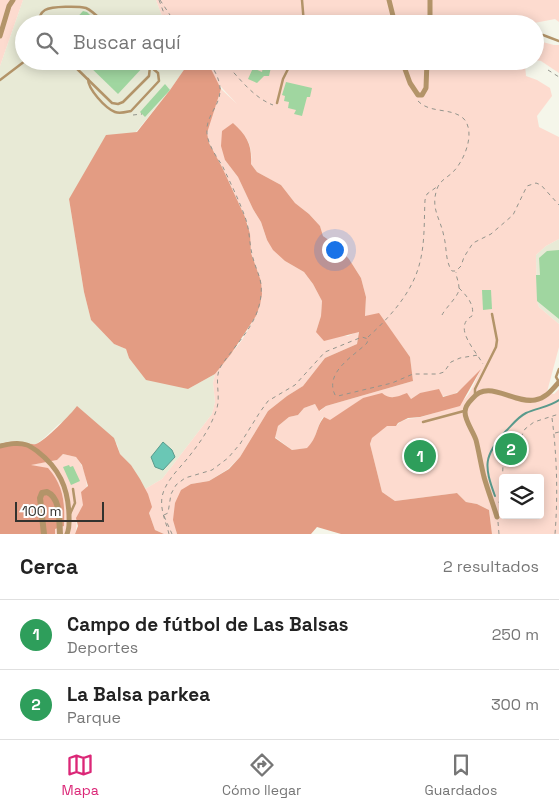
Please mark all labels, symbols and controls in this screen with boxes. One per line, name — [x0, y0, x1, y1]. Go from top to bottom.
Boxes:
search box — [15, 15, 544, 70]
icon: search — [33, 29, 61, 57]
text: Buscar aquí — [73, 30, 181, 55]
your location — [322, 237, 348, 263]
pin: 2 — [495, 430, 527, 468]
pin: 1 — [404, 437, 436, 475]
map controls — [499, 474, 544, 519]
button: layers — [499, 474, 544, 519]
scale bar — [15, 499, 104, 522]
text: 100 m — [22, 502, 61, 520]
text: Cerca — [20, 553, 78, 580]
text: 2 resultados — [443, 556, 539, 577]
text: Campo de fútbol de Las Balsas — [67, 612, 349, 637]
text: 1 — [32, 624, 40, 645]
text: 250 m — [492, 624, 539, 645]
text: Deportes — [67, 637, 138, 658]
text: La Balsa parkea — [67, 682, 210, 707]
text: 2 — [31, 694, 41, 715]
text: 300 m — [491, 694, 539, 715]
text: Parque — [67, 707, 121, 728]
tab: Mapa — [62, 751, 99, 799]
tab: Cómo llegar — [222, 751, 301, 799]
tab: Guardados — [425, 751, 497, 799]

